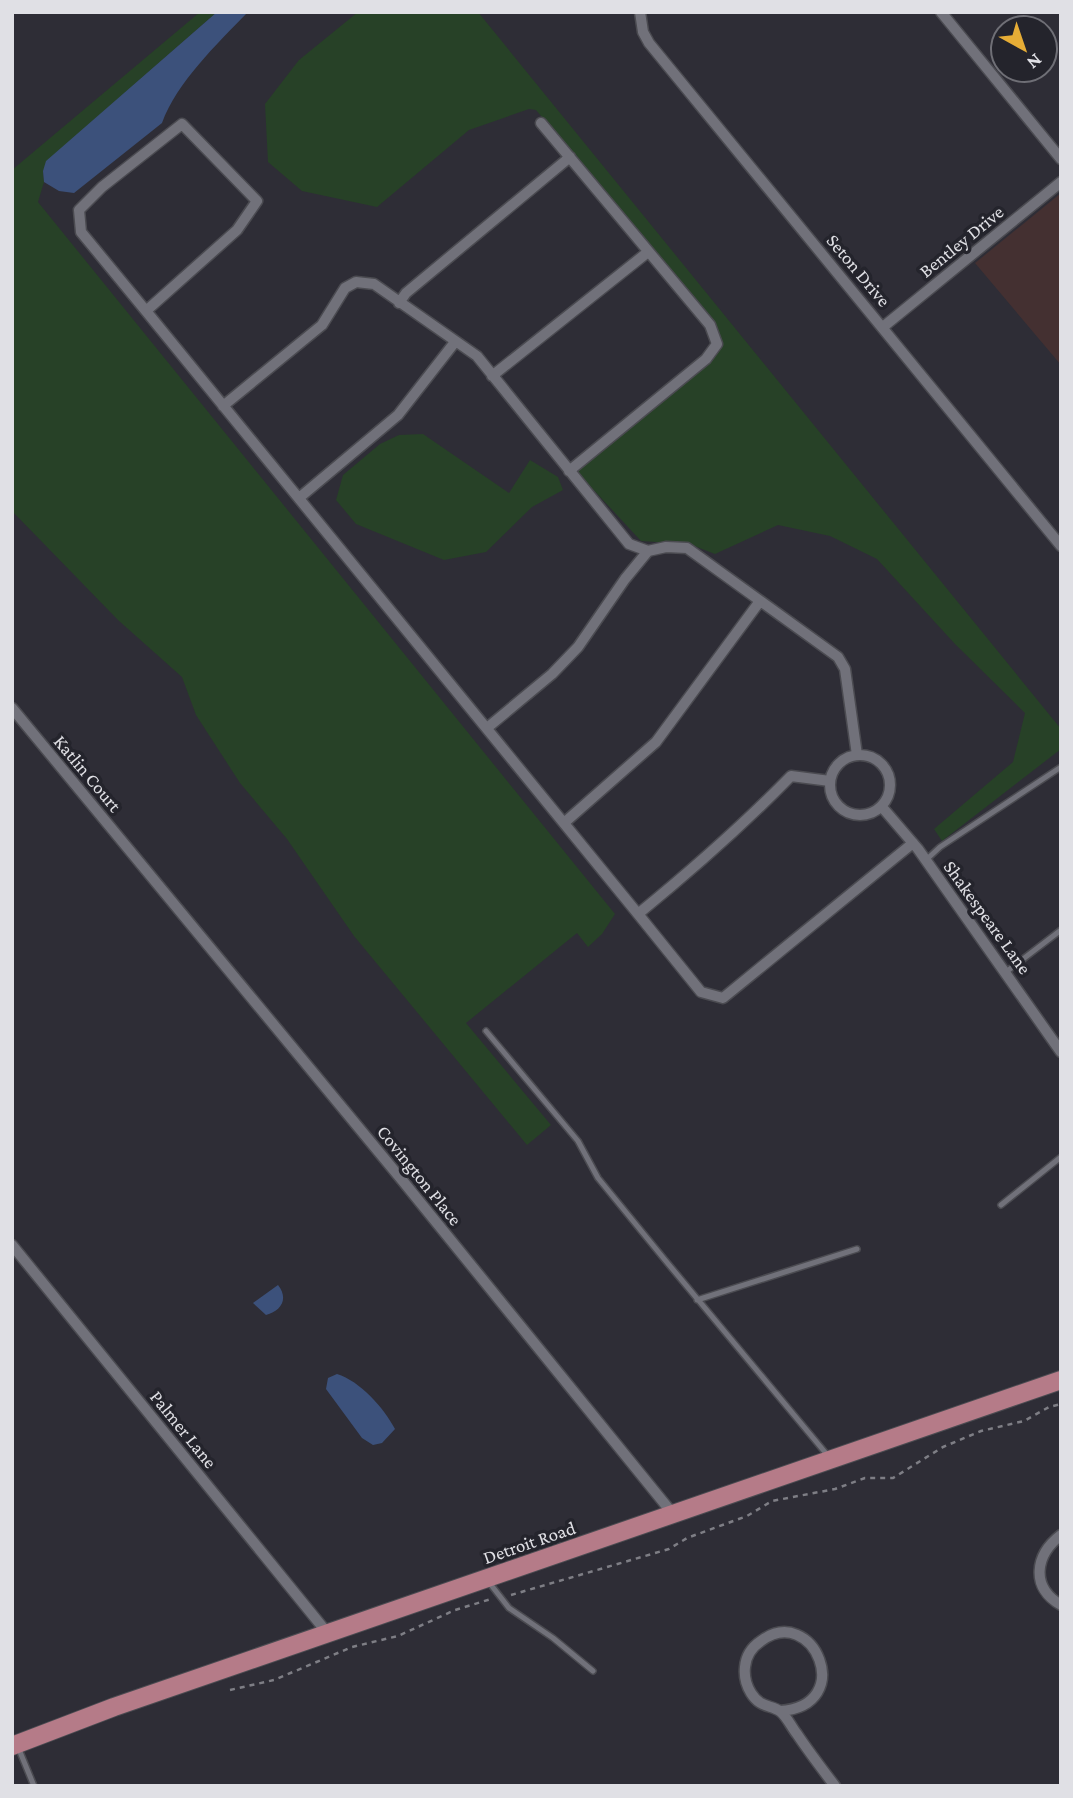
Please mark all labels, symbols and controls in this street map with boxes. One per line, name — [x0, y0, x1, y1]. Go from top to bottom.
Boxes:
north arrow — [989, 14, 1059, 84]
text: N — [1023, 49, 1046, 74]
street label: Bentley Drive — [915, 201, 1008, 282]
street label: Seton Drive — [822, 230, 895, 311]
street label: Katlin Court — [50, 731, 126, 816]
street label: Shakespeare Lane — [939, 857, 1036, 978]
street label: Covington Place — [373, 1121, 466, 1230]
street label: Palmer Lane — [146, 1386, 221, 1472]
street label: Detroit Road — [480, 1517, 578, 1568]

